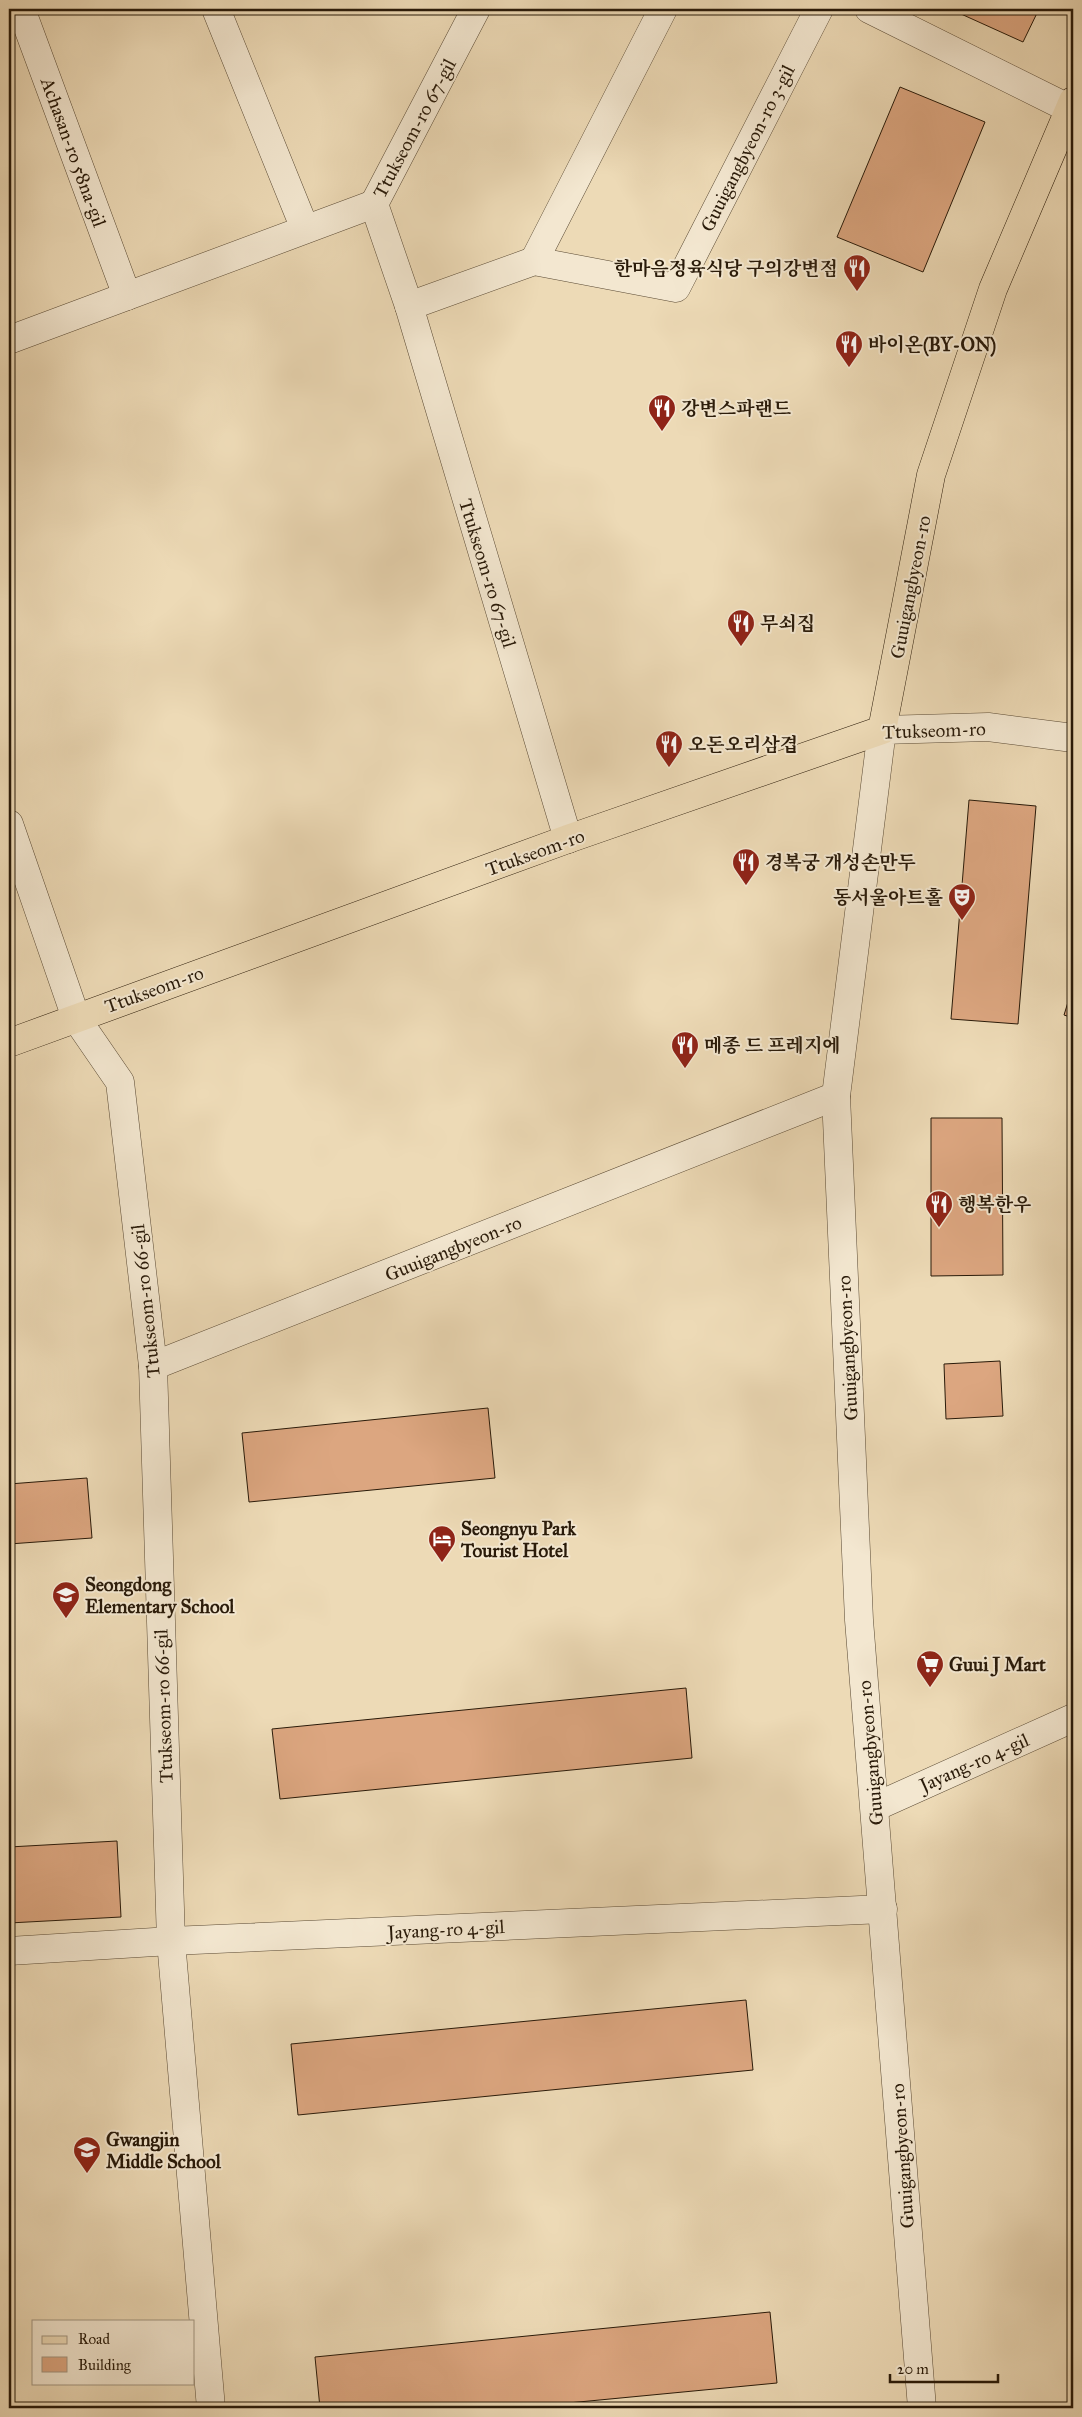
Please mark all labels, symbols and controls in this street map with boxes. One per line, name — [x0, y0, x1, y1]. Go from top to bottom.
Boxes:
street label: Ttukseom-ro 67-gil — [368, 54, 462, 202]
street label: Guuigangbyeon-ro 3-gil — [695, 60, 801, 236]
street label: Achasan-ro 58na-gil — [35, 73, 112, 231]
restaurant icon: 한마음정육식당 구의강변점 — [842, 253, 872, 292]
place label: 한마음정육식당 구의강변점 — [614, 257, 838, 280]
restaurant icon: 바이온(BY-ON) — [834, 329, 864, 368]
place label: 바이온(BY-ON) — [868, 333, 996, 357]
restaurant icon: 강변스파랜드 — [647, 393, 677, 432]
place label: 강변스파랜드 — [681, 397, 792, 420]
street label: Ttukseom-ro 67-gil — [453, 496, 521, 651]
street label: Guuigangbyeon-ro — [885, 513, 937, 661]
restaurant icon: 무쇠집 — [726, 608, 756, 647]
place label: 무쇠집 — [760, 612, 815, 635]
street label: Ttukseom-ro — [882, 717, 986, 744]
restaurant icon: 오돈오리삼겹 — [654, 729, 684, 768]
place label: 오돈오리삼겹 — [688, 733, 798, 756]
street label: Ttukseom-ro — [483, 824, 588, 881]
restaurant icon: 경복궁 개성손만두 — [731, 847, 761, 886]
place label: 경복궁 개성손만두 — [765, 851, 916, 874]
theatre icon: 동서울아트홀 — [947, 882, 977, 921]
place label: 동서울아트홀 — [833, 886, 943, 909]
street label: Ttukseom-ro — [102, 961, 207, 1018]
restaurant icon: 메종 드 프레지에 — [670, 1030, 700, 1069]
place label: 메종 드 프레지에 — [704, 1034, 841, 1057]
restaurant icon: 행복한우 — [924, 1189, 954, 1228]
place label: 행복한우 — [958, 1193, 1031, 1216]
street label: Guuigangbyeon-ro — [381, 1210, 526, 1287]
street label: Ttukseom-ro 66-gil — [126, 1222, 166, 1379]
street label: Guuigangbyeon-ro — [832, 1274, 864, 1421]
place label: Seongnyu Park Tourist Hotel — [460, 1517, 577, 1562]
hotel icon: Seongnyu Park Tourist Hotel — [427, 1524, 457, 1563]
place label: Seongdong Elementary School — [85, 1573, 235, 1619]
school or university icon: Seongdong Elementary School — [51, 1580, 81, 1619]
street label: Ttukseom-ro 66-gil — [149, 1628, 179, 1783]
supermarket icon: Guui J Mart — [915, 1649, 945, 1688]
place label: Guui J Mart — [949, 1653, 1046, 1677]
street label: Guuigangbyeon-ro — [853, 1679, 889, 1826]
street label: Jayang-ro 4-gil — [914, 1728, 1034, 1799]
street label: Jayang-ro 4-gil — [385, 1915, 506, 1945]
street label: Guuigangbyeon-ro — [886, 2082, 920, 2229]
place label: Gwangjin Middle School — [106, 2128, 222, 2173]
school or university icon: Gwangjin Middle School — [72, 2135, 102, 2174]
legend — [32, 2320, 195, 2384]
text: Road — [78, 2330, 110, 2348]
scale bar — [890, 2352, 997, 2384]
text: Building — [78, 2356, 132, 2374]
text: 20 m — [897, 2360, 929, 2378]

